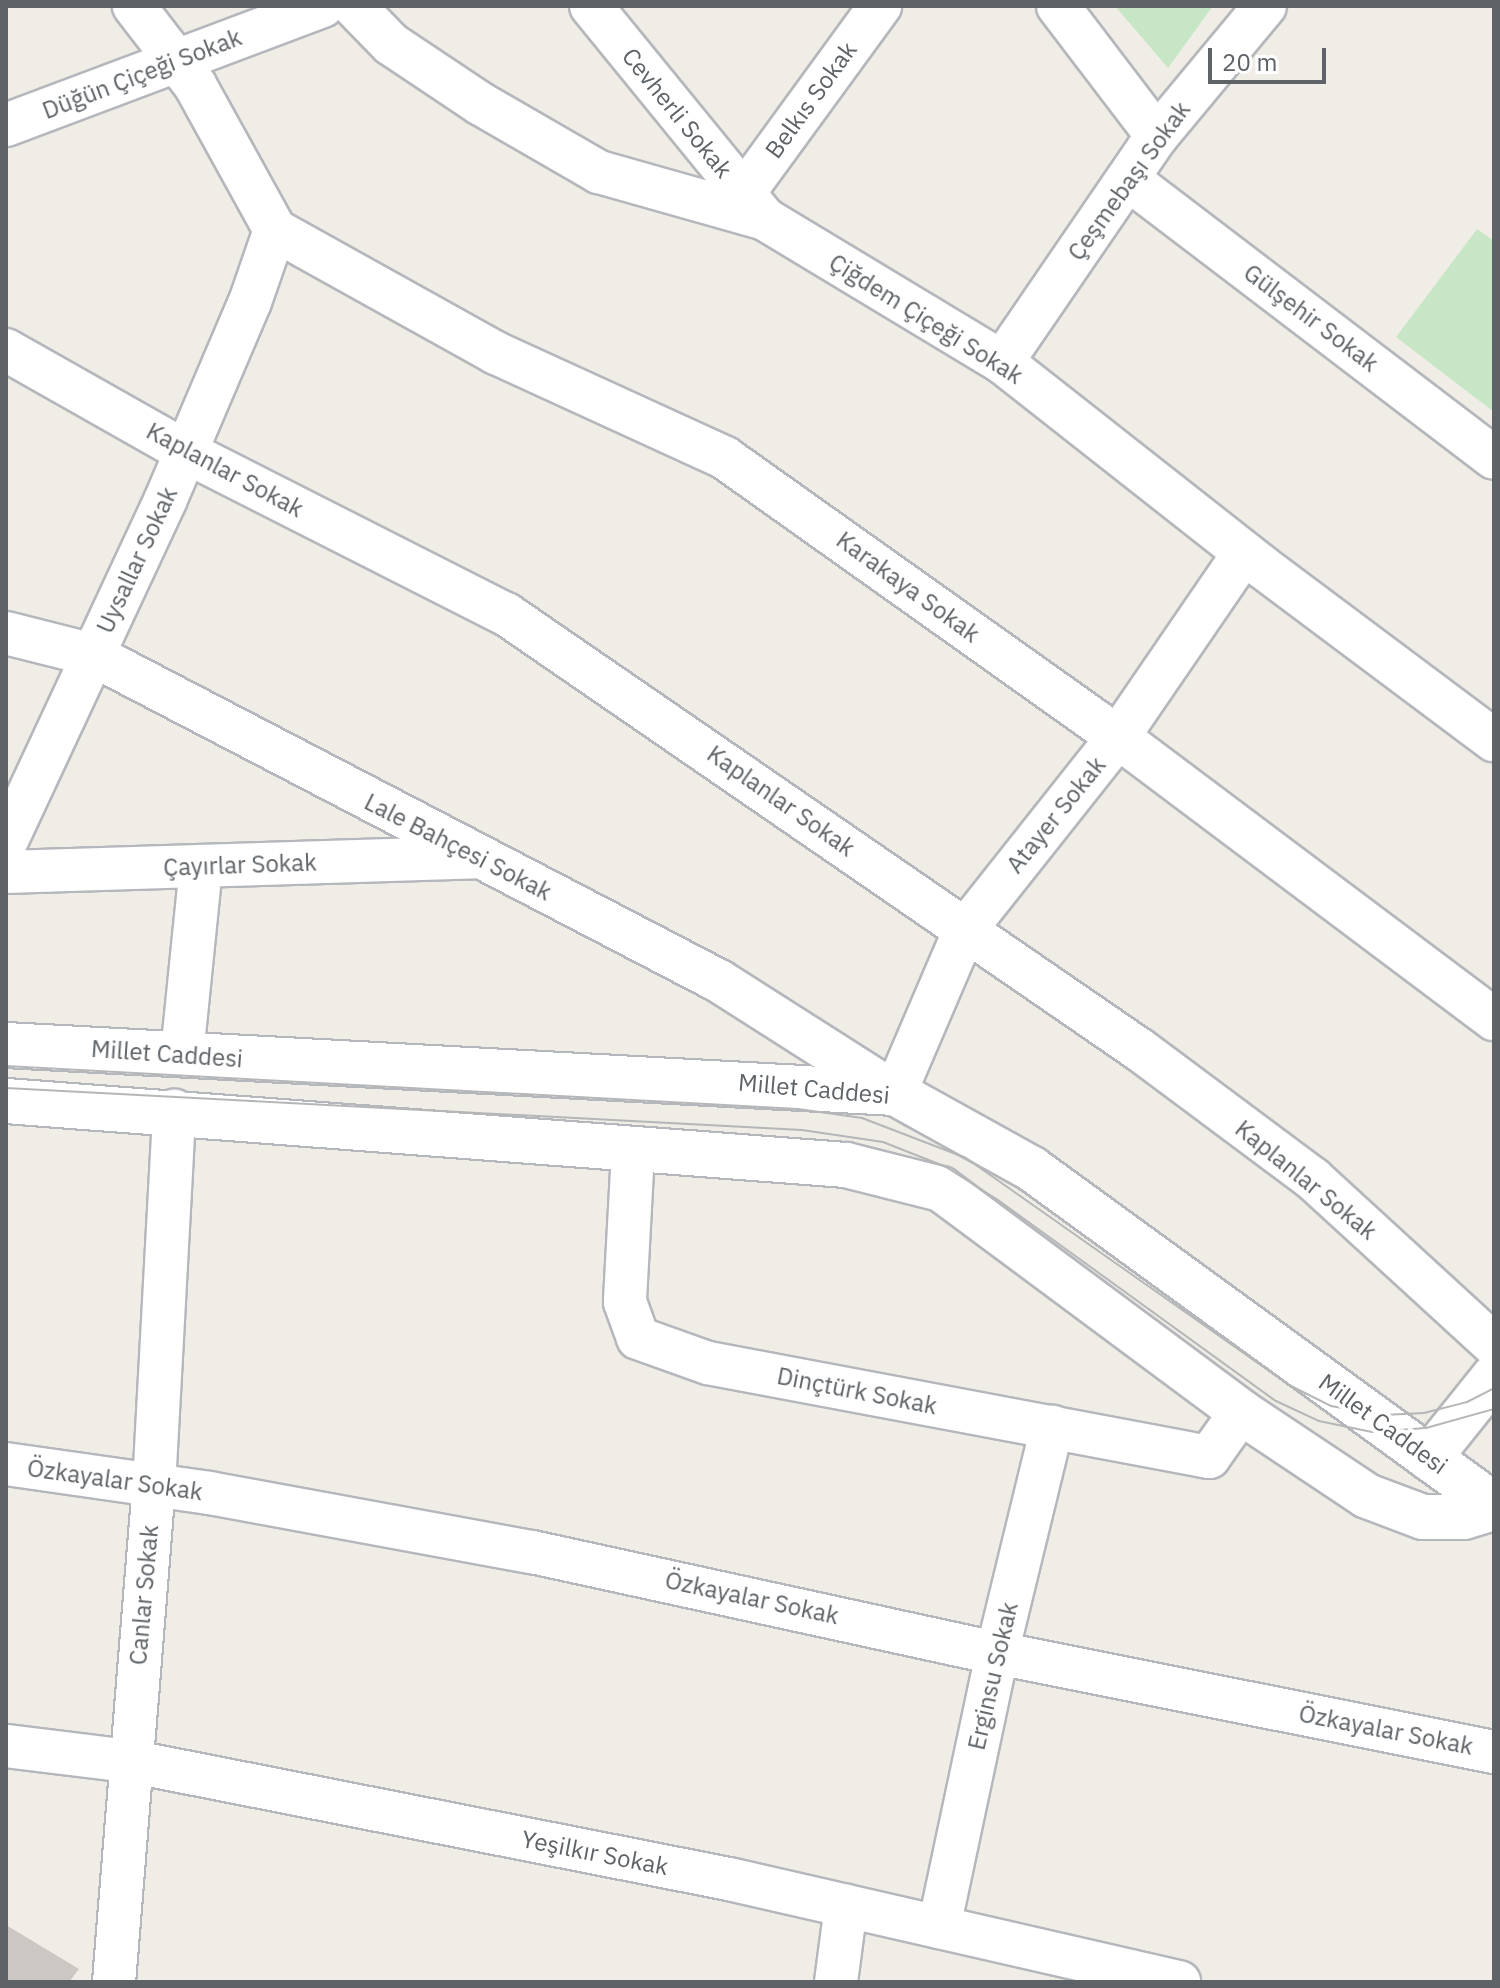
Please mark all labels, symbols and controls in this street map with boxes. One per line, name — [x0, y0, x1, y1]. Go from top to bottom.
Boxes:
street label: Düğün Çiçeği Sokak — [38, 23, 246, 125]
scale bar — [1212, 32, 1330, 82]
street label: Belkıs Sokak — [759, 36, 863, 164]
street label: Cevherli Sokak — [616, 42, 738, 184]
text: 20 m — [1222, 46, 1277, 78]
street label: Çeşmebaşı Sokak — [1062, 96, 1196, 266]
street label: Çiğdem Çiçeği Sokak — [824, 248, 1028, 390]
street label: Gülşehir Sokak — [1238, 258, 1384, 378]
street label: Kaplanlar Sokak — [142, 416, 308, 524]
street label: Uysallar Sokak — [91, 482, 183, 638]
street label: Karakaya Sokak — [831, 525, 985, 649]
street label: Kaplanlar Sokak — [702, 739, 860, 863]
street label: Atayer Sokak — [1000, 751, 1112, 879]
street label: Lale Bahçesi Sokak — [360, 787, 556, 907]
street label: Çayırlar Sokak — [163, 848, 317, 882]
street label: Millet Caddesi — [90, 1034, 244, 1074]
street label: Millet Caddesi — [737, 1068, 891, 1110]
street label: Kaplanlar Sokak — [1229, 1114, 1383, 1246]
street label: Dinçtürk Sokak — [775, 1361, 939, 1421]
street label: Millet Caddesi — [1313, 1368, 1453, 1480]
street label: Özkayalar Sokak — [25, 1453, 205, 1507]
street label: Canlar Sokak — [124, 1524, 164, 1666]
street label: Özkayalar Sokak — [662, 1566, 842, 1630]
street label: Erginsu Sokak — [962, 1599, 1024, 1753]
street label: Özkayalar Sokak — [1296, 1699, 1476, 1761]
street label: Yeşilkır Sokak — [519, 1825, 671, 1881]

